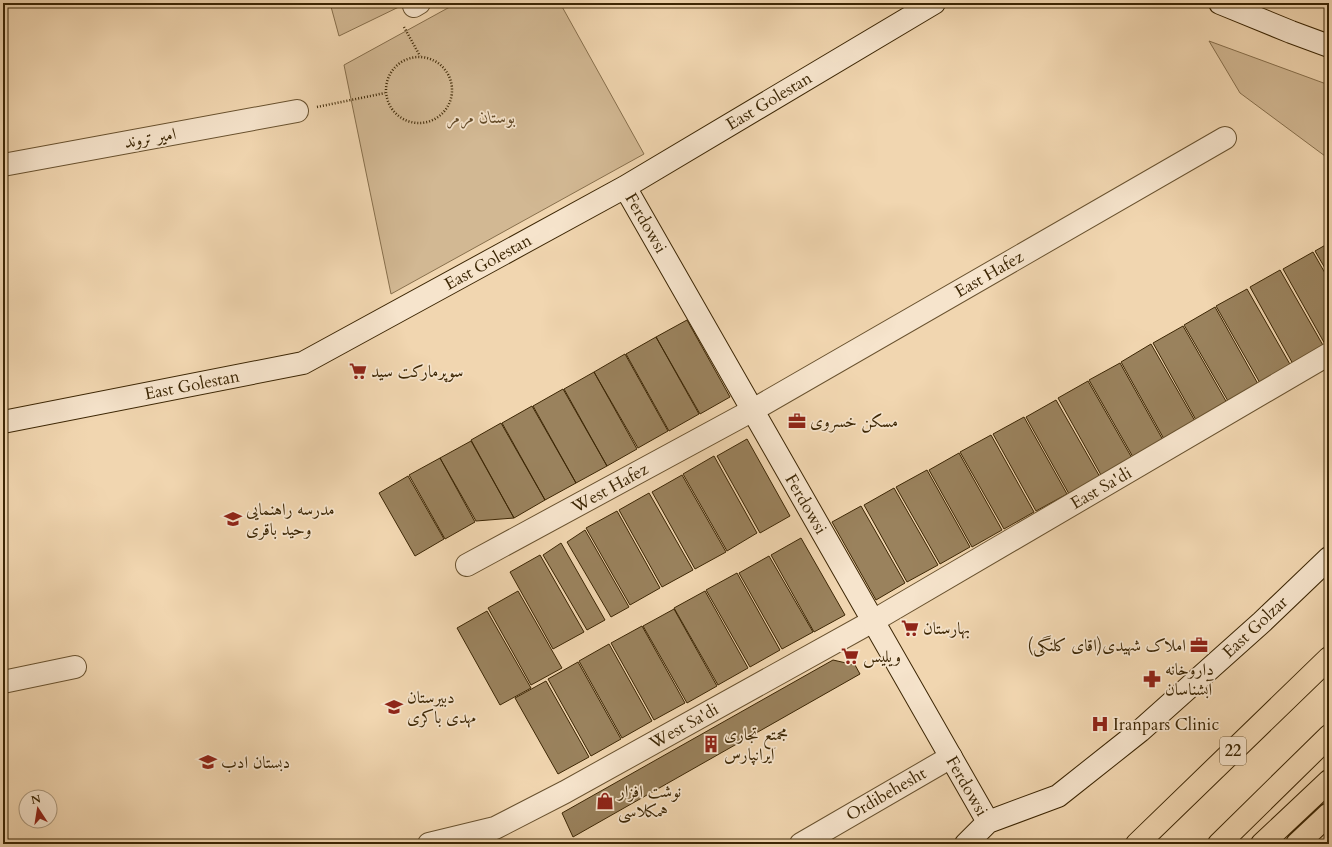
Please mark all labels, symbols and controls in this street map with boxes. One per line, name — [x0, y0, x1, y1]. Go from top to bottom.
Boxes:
street label: East Golestan — [722, 66, 816, 136]
park label: بوستان مرمر — [446, 106, 516, 129]
street label: امیر تروند — [122, 122, 178, 154]
street label: Ferdowsi — [620, 189, 673, 257]
street label: East Golestan — [440, 228, 536, 295]
street label: East Hafez — [951, 245, 1028, 303]
place label: سوپرمارکت سید — [371, 360, 463, 383]
supermarket icon: سوپرمارکت سید — [348, 361, 368, 381]
street label: East Golestan — [143, 364, 242, 405]
place label: مسکن خسروی — [810, 410, 898, 433]
office icon: مسکن خسروی — [787, 411, 807, 431]
street label: West Hafez — [567, 457, 653, 519]
street label: East Sa'di — [1066, 461, 1136, 515]
street label: Ferdowsi — [780, 470, 833, 538]
place label: مدرسه راهنمایی وحید باقری — [246, 498, 335, 541]
school or university icon: مدرسه راهنمایی وحید باقری — [223, 509, 243, 529]
street label: East Golzar — [1217, 590, 1293, 663]
place label: بهارستان — [923, 617, 970, 640]
supermarket icon: بهارستان — [900, 618, 920, 638]
place label: املاک شهیدی(اقای کلنگی) — [1028, 634, 1186, 657]
office icon: املاک شهیدی(اقای کلنگی) — [1189, 635, 1209, 655]
place label: ویلیس — [863, 645, 901, 668]
supermarket icon: ویلیس — [840, 646, 860, 666]
place label: داروخانه آبشناسان — [1165, 658, 1214, 701]
pharmacy icon: داروخانه آبشناسان — [1142, 669, 1162, 689]
place label: دبیرستان مهدی باکری — [407, 686, 477, 729]
school or university icon: دبیرستان مهدی باکری — [384, 697, 404, 717]
street label: West Sa'di — [644, 697, 723, 755]
place label: Iranpars Clinic — [1113, 713, 1219, 736]
hospital icon: Iranpars Clinic — [1090, 714, 1110, 734]
place label: مجمتع تجاری ایرانپارس — [724, 723, 788, 766]
building icon: مجمتع تجاری ایرانپارس — [701, 734, 721, 754]
road number: 22 — [1220, 737, 1246, 765]
place label: دبستان ادب — [221, 751, 290, 774]
school or university icon: دبستان ادب — [198, 752, 218, 772]
street label: Ferdowsi — [941, 752, 994, 820]
street label: Ordibehesht — [842, 761, 931, 826]
place label: نوشت افزار همکلاسی — [616, 780, 681, 824]
north arrow — [18, 789, 58, 829]
text: N — [30, 791, 43, 808]
shop icon: نوشت افزار همکلاسی — [595, 791, 615, 811]

